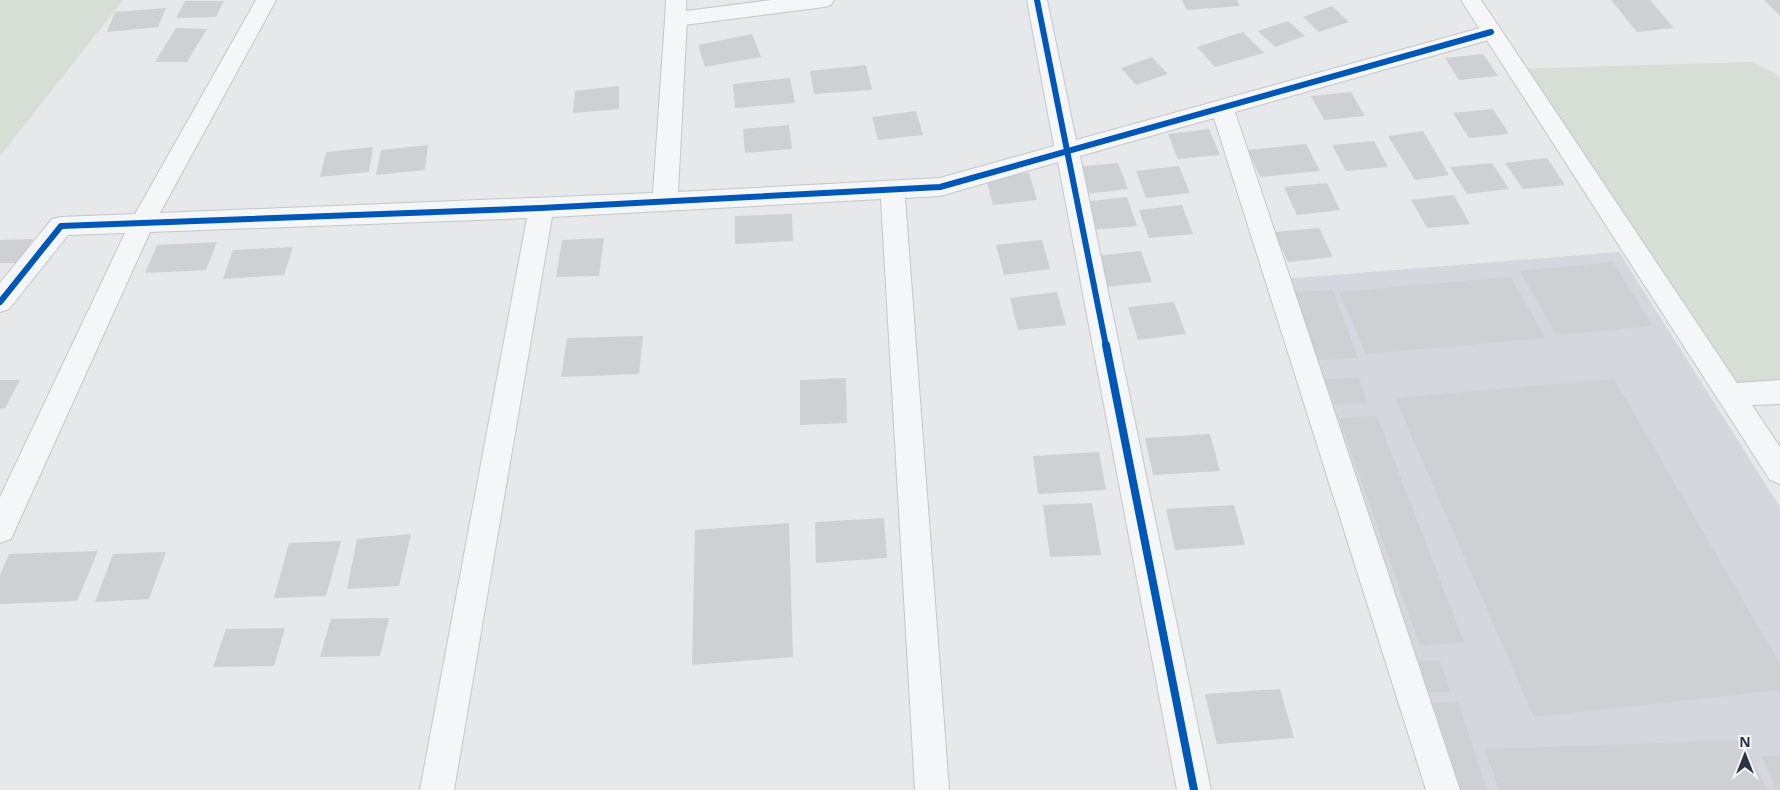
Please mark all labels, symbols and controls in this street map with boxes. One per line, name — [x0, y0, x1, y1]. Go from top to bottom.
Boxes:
north arrow — [1720, 730, 1770, 780]
text: N — [1739, 732, 1751, 751]

